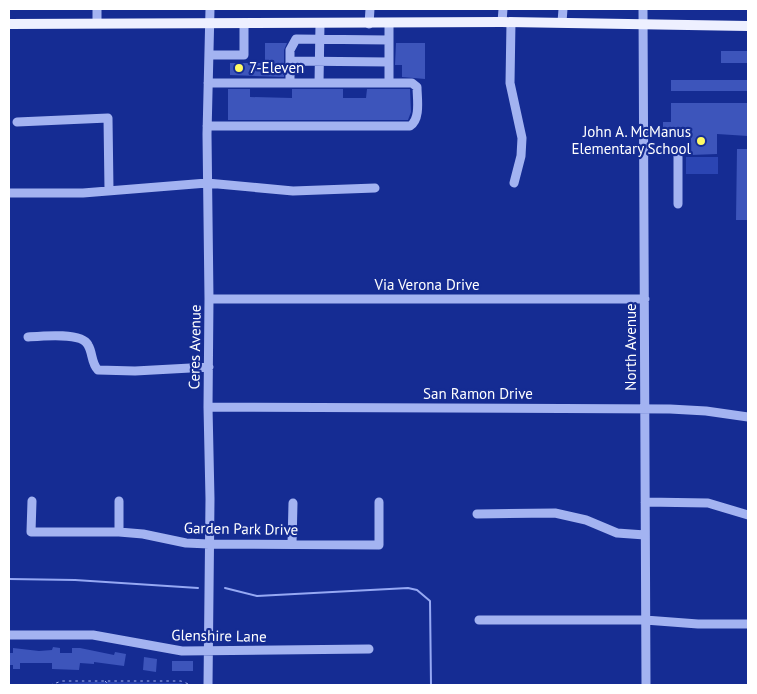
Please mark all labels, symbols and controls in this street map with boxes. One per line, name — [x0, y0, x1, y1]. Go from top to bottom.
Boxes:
place label: 7-Eleven — [249, 58, 304, 77]
marker: 7-Eleven — [233, 62, 245, 74]
place label: John A. McManus Elementary School — [571, 122, 692, 158]
marker: John A. McManus Elementary School — [695, 135, 707, 147]
street label: Via Verona Drive — [373, 275, 480, 294]
street label: North Avenue — [621, 303, 640, 391]
street label: Ceres Avenue — [184, 304, 205, 390]
street label: San Ramon Drive — [423, 384, 533, 403]
street label: Garden Park Drive — [184, 518, 298, 539]
street label: Glenshire Lane — [171, 625, 267, 646]

